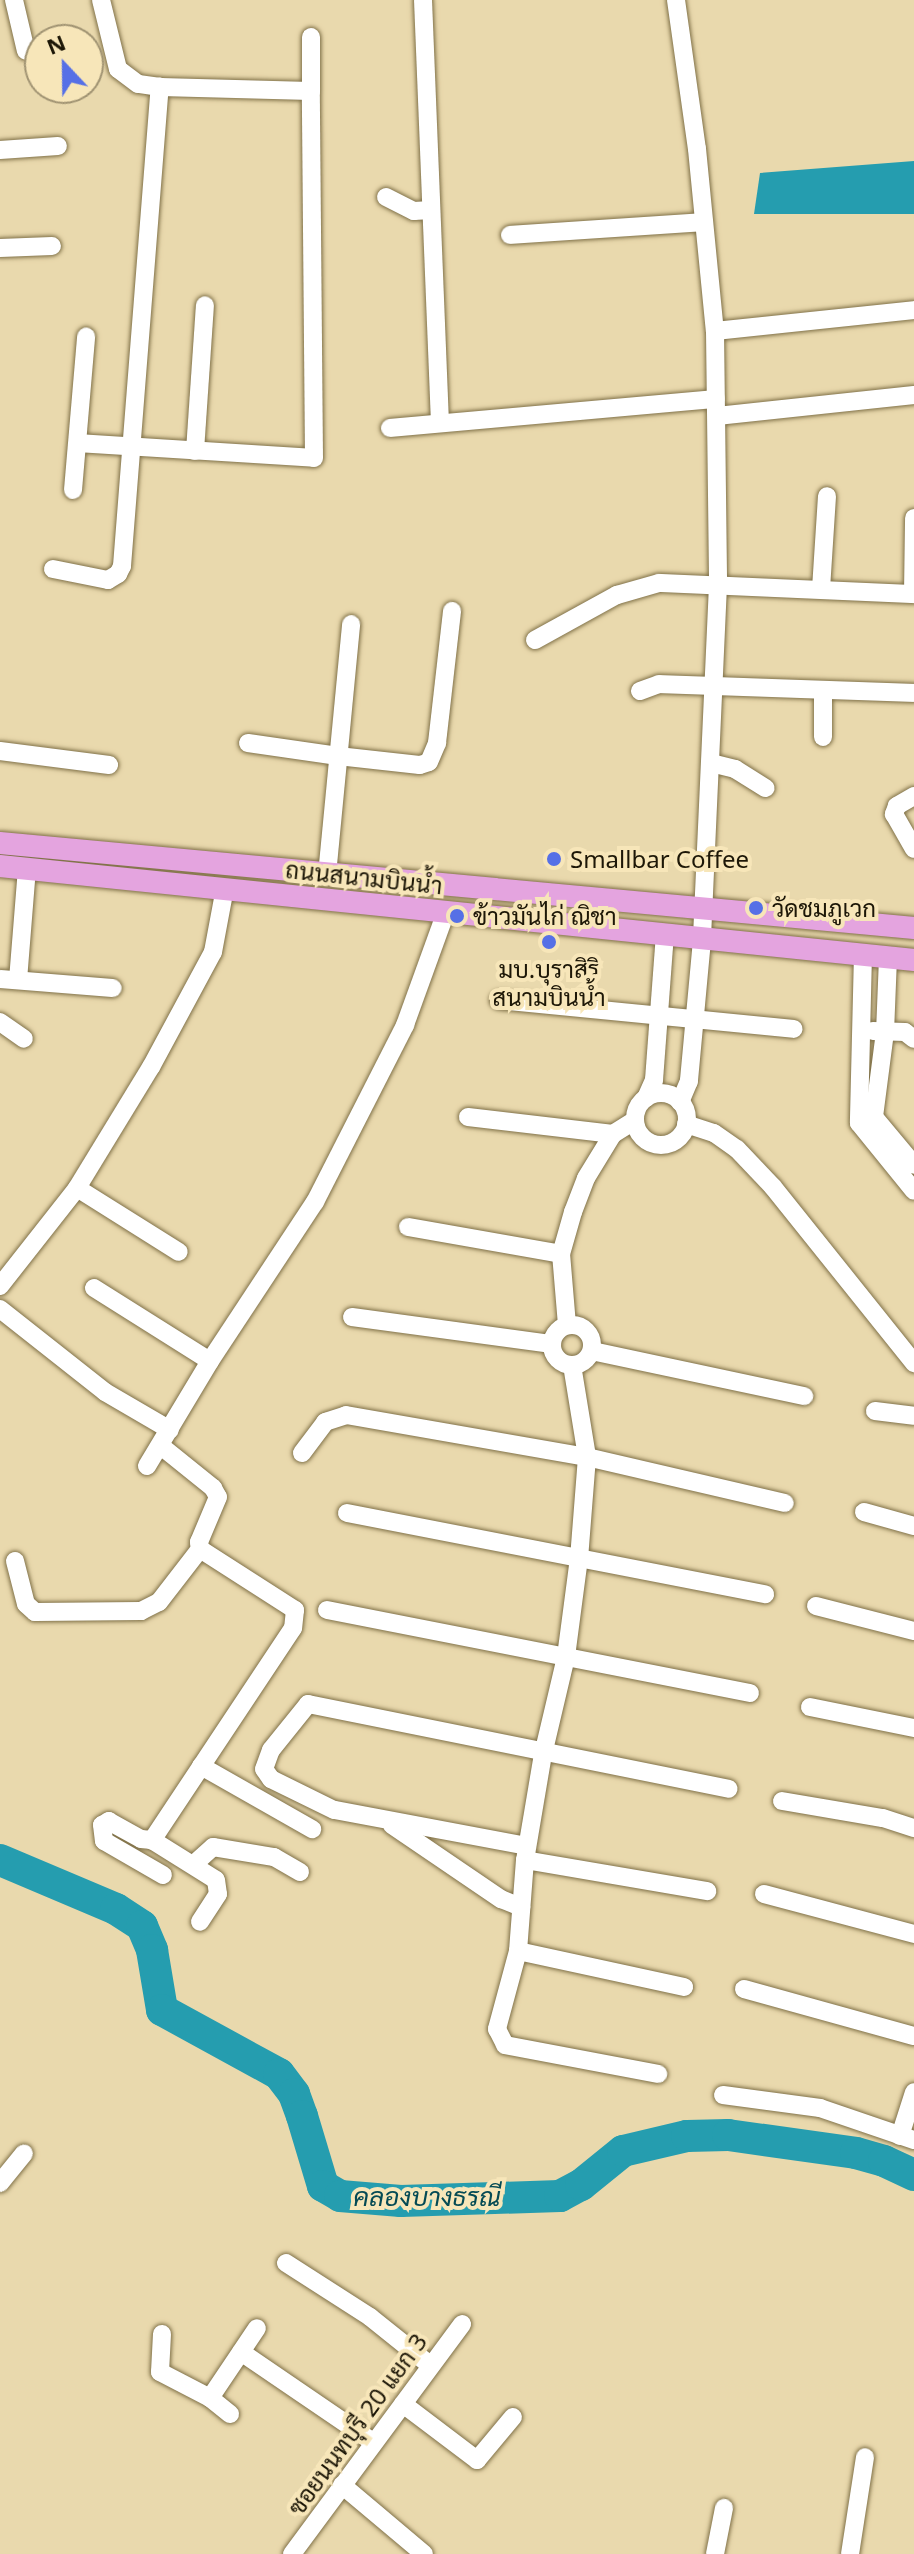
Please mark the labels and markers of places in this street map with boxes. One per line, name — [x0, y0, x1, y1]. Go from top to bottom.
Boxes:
place label: Smallbar Coffee — [570, 845, 749, 873]
marker: Smallbar Coffee — [545, 850, 563, 868]
place label: วัดชมภูเวก — [772, 894, 876, 922]
marker: วัดชมภูเวก — [747, 899, 765, 917]
place label: ข้าวมันไก่ ณิชา — [473, 902, 617, 930]
marker: ข้าวมันไก่ ณิชา — [448, 907, 466, 925]
marker: มบ.บุราสิริ สนามบินน้ำ — [540, 933, 558, 951]
place label: มบ.บุราสิริ สนามบินน้ำ — [492, 955, 606, 1011]

